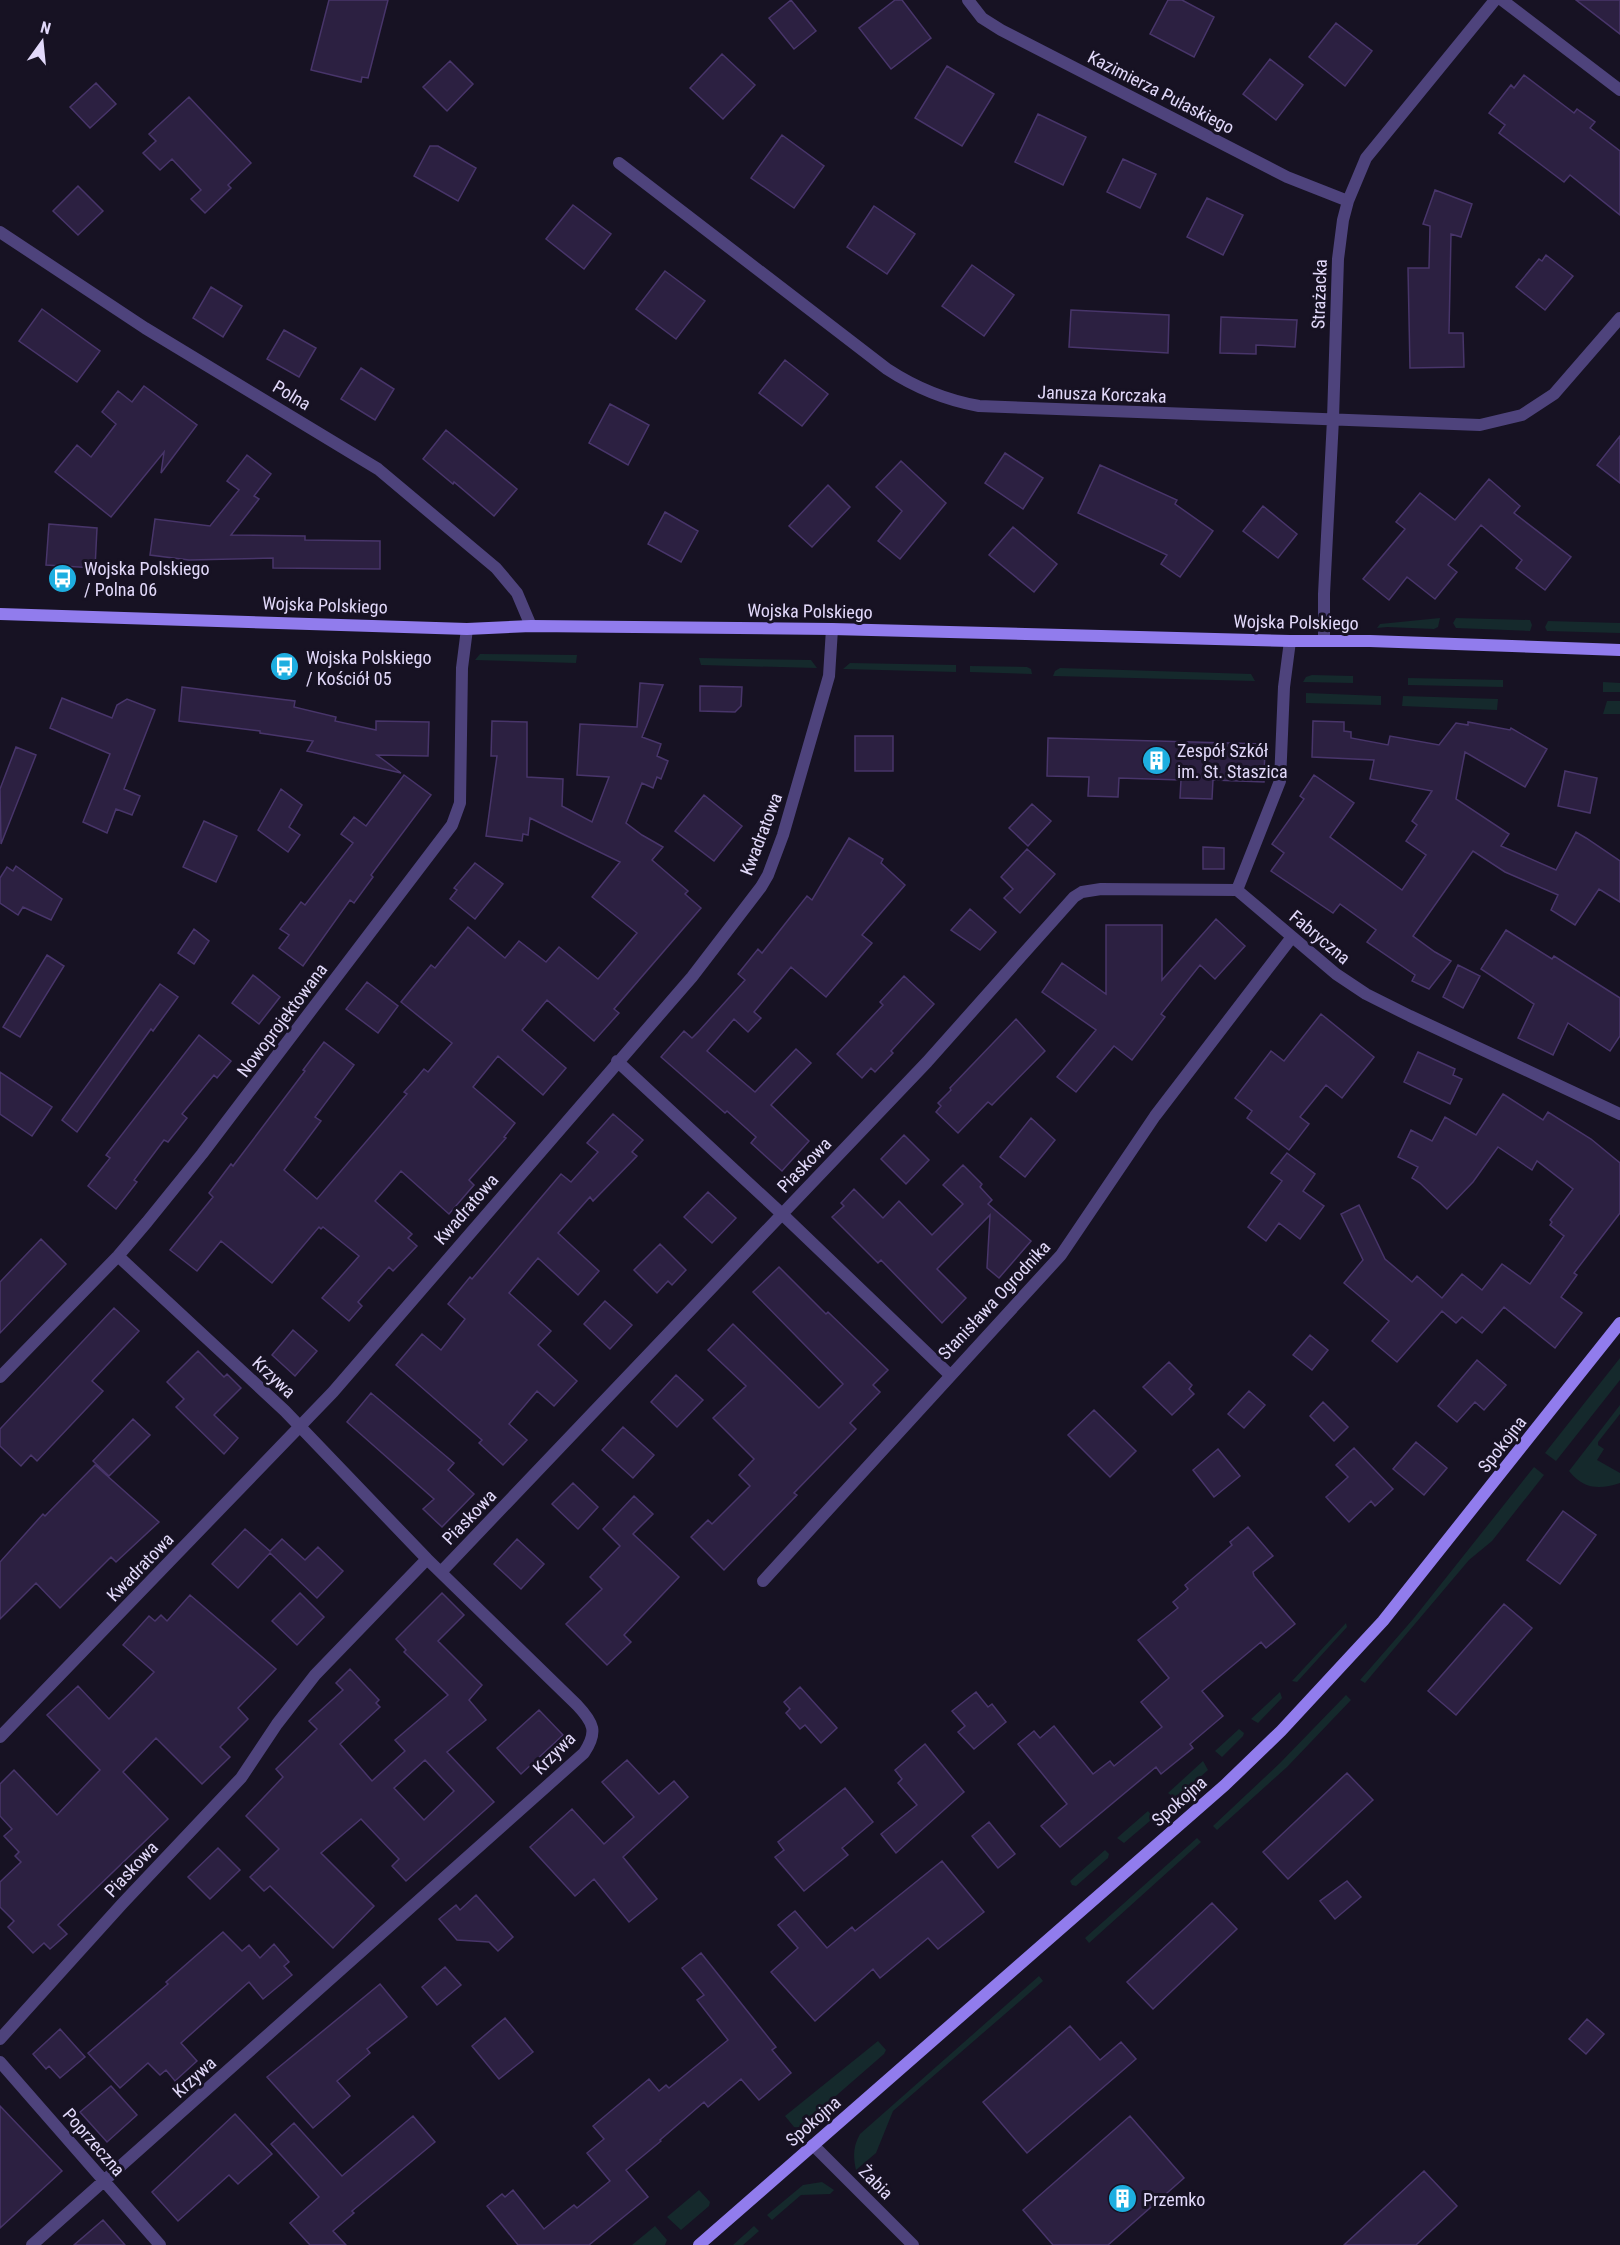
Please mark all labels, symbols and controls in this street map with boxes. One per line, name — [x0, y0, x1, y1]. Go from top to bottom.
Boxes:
north arrow — [12, 12, 72, 72]
text: N — [39, 18, 53, 38]
street label: Kazimierza Pułaskiego — [1084, 46, 1238, 138]
street label: Strażacka — [1307, 259, 1331, 329]
street label: Polna — [269, 376, 315, 414]
street label: Janusza Korczaka — [1037, 381, 1167, 407]
place label: Wojska Polskiego / Polna 06 — [84, 558, 209, 600]
bus stop icon: Wojska Polskiego / Polna 06 — [47, 562, 79, 594]
street label: Wojska Polskiego — [262, 592, 388, 618]
street label: Wojska Polskiego — [747, 599, 873, 623]
street label: Wojska Polskiego — [1233, 610, 1359, 634]
place label: Wojska Polskiego / Kościół 05 — [306, 647, 431, 689]
bus stop icon: Wojska Polskiego / Kościół 05 — [269, 651, 301, 683]
place label: Zespół Szkół im. St. Staszica — [1177, 740, 1288, 782]
building icon: Zespół Szkół im. St. Staszica — [1140, 744, 1172, 776]
street label: Kwadratowa — [736, 790, 786, 878]
street label: Fabryczna — [1285, 906, 1355, 968]
street label: Nowoprojektowana — [233, 959, 331, 1081]
street label: Piaskowa — [773, 1133, 835, 1197]
street label: Kwadratowa — [430, 1169, 502, 1249]
street label: Stanisława Ogrodnika — [934, 1236, 1054, 1364]
street label: Krzywa — [248, 1352, 300, 1402]
street label: Spokojna — [1473, 1412, 1531, 1476]
street label: Piaskowa — [438, 1485, 500, 1549]
street label: Kwadratowa — [102, 1528, 178, 1606]
street label: Krzywa — [529, 1728, 579, 1778]
street label: Spokojna — [1147, 1771, 1211, 1831]
street label: Piaskowa — [100, 1837, 162, 1901]
street label: Krzywa — [168, 2052, 220, 2102]
street label: Spokojna — [781, 2091, 845, 2151]
street label: Poprzeczna — [59, 2104, 129, 2180]
street label: Żabia — [855, 2161, 897, 2203]
building icon: Przemko — [1106, 2183, 1138, 2215]
place label: Przemko — [1143, 2189, 1205, 2210]

